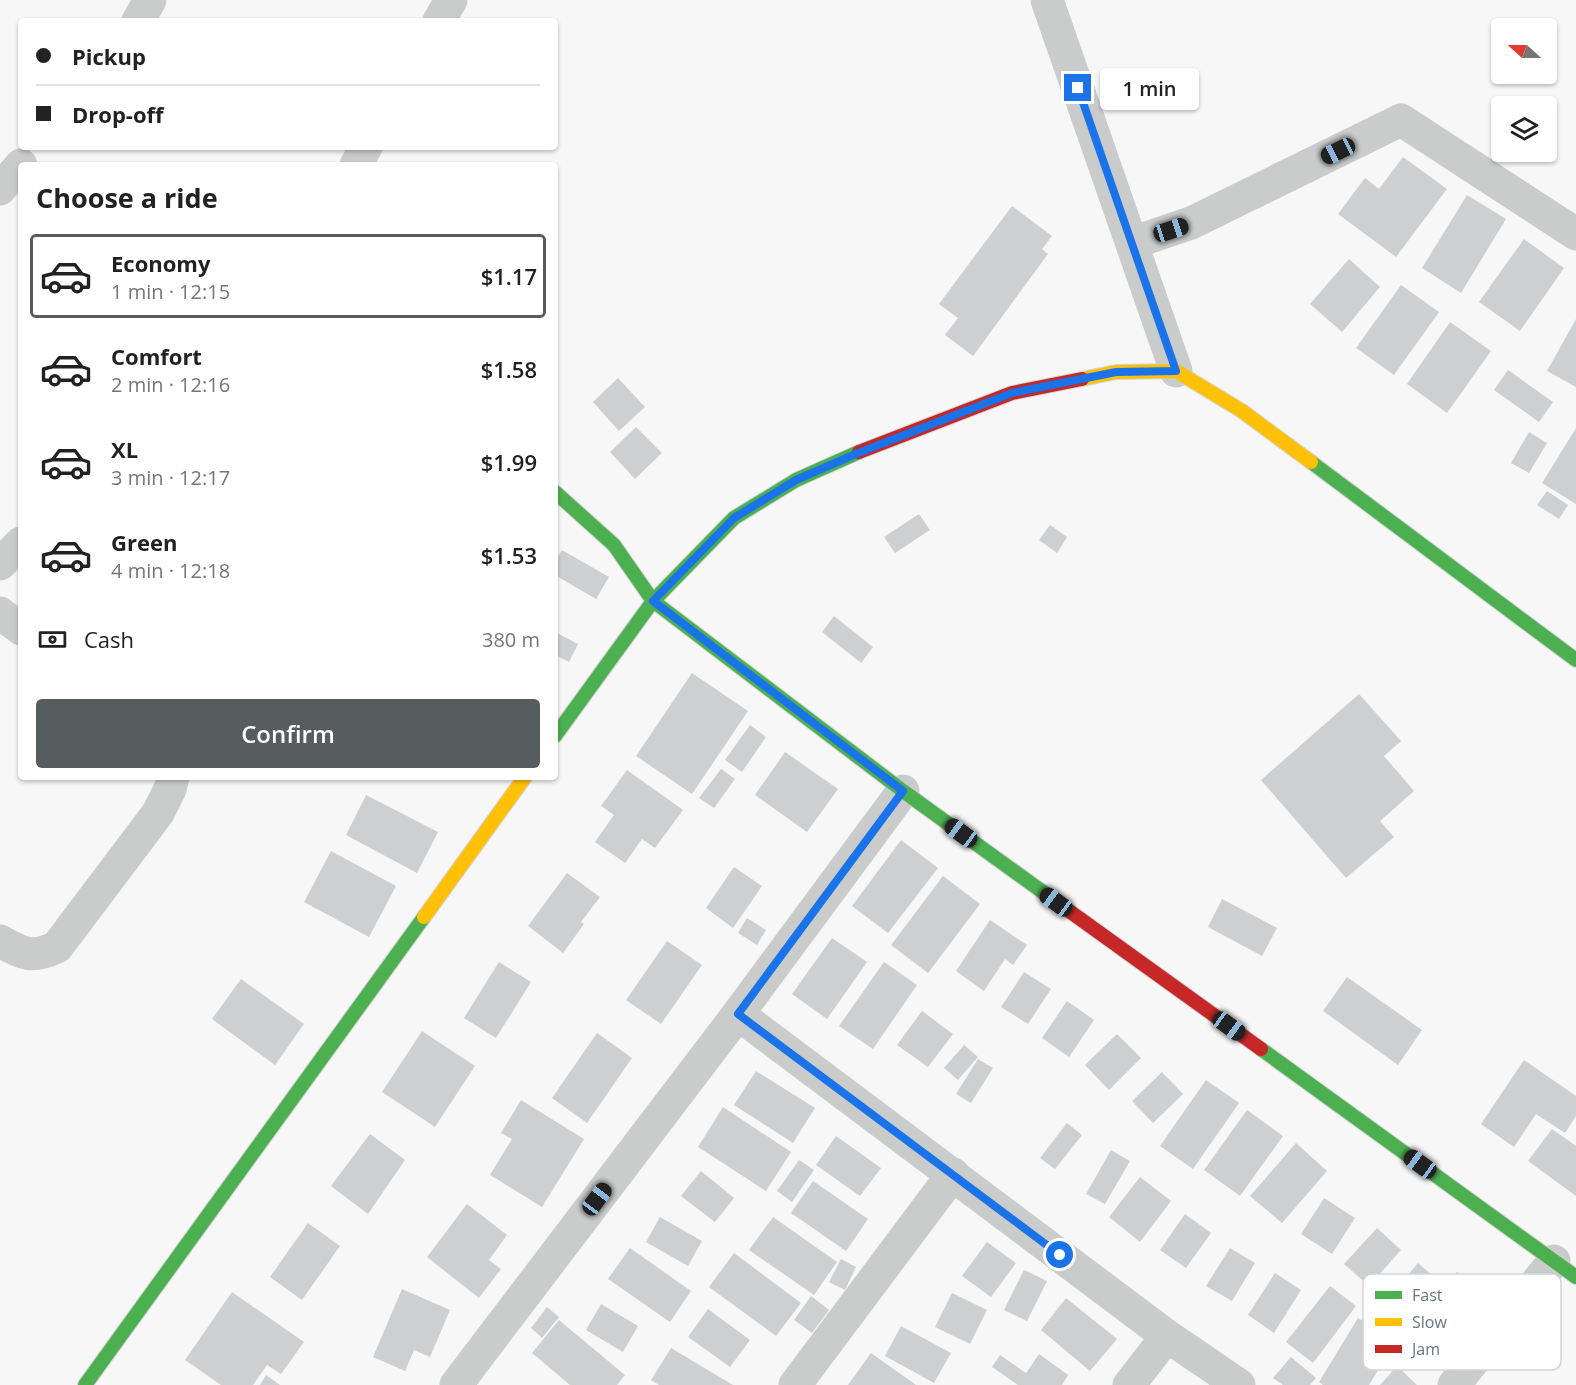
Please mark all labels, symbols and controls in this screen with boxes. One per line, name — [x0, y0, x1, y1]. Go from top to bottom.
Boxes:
north arrow — [1491, 18, 1557, 84]
map controls — [1491, 18, 1557, 162]
text: Pickup — [72, 41, 146, 71]
callout: 1 min — [1099, 67, 1198, 109]
route end — [1064, 74, 1091, 101]
text: 1 min — [1123, 75, 1177, 102]
button: layers — [1491, 96, 1557, 162]
text: Drop-off — [72, 99, 164, 129]
car — [1318, 135, 1358, 167]
text: Choose a ride — [36, 179, 218, 216]
car — [1151, 216, 1191, 244]
text: Economy — [111, 248, 210, 278]
icon: car — [39, 249, 93, 303]
text: $1.17 — [481, 261, 537, 291]
text: 1 min · 12:15 — [111, 278, 230, 305]
text: Comfort — [111, 341, 202, 371]
icon: car — [39, 342, 93, 396]
text: $1.58 — [481, 354, 537, 384]
text: 2 min · 12:16 — [111, 371, 230, 398]
text: XL — [111, 434, 138, 464]
icon: car — [39, 435, 93, 489]
text: $1.99 — [481, 447, 537, 477]
text: 3 min · 12:17 — [111, 464, 230, 491]
text: Green — [111, 527, 177, 557]
icon: car — [39, 528, 93, 582]
text: $1.53 — [481, 540, 537, 570]
text: 4 min · 12:18 — [111, 557, 230, 584]
icon: cash — [36, 623, 69, 656]
text: Cash — [84, 624, 134, 654]
text: 380 m — [482, 626, 540, 653]
button: Confirm — [36, 699, 540, 768]
car — [941, 815, 981, 851]
car — [1036, 884, 1076, 920]
car — [1209, 1008, 1249, 1044]
car — [1400, 1146, 1440, 1182]
car — [579, 1179, 615, 1219]
route start — [1046, 1241, 1073, 1268]
legend — [1363, 1274, 1561, 1370]
text: Fast — [1412, 1284, 1443, 1306]
text: Slow — [1412, 1311, 1447, 1333]
text: Jam — [1410, 1338, 1440, 1360]

